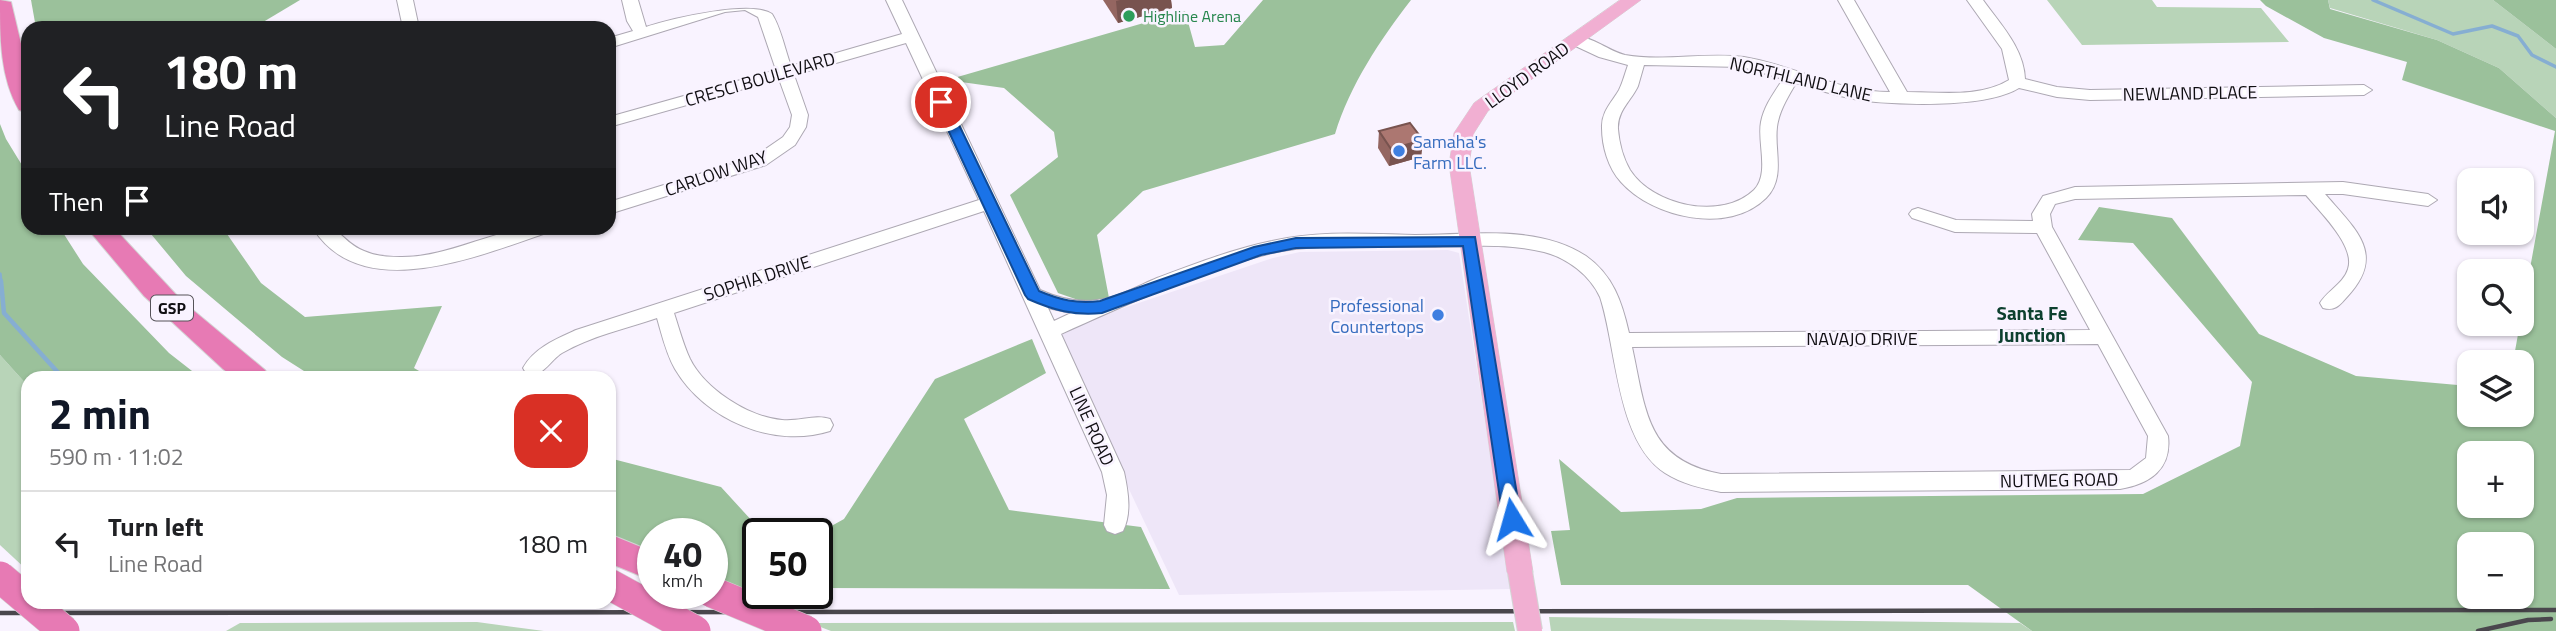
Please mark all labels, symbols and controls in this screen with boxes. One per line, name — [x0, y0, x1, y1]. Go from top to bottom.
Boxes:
place label: Highline Arena — [1143, 4, 1241, 28]
marker: Highline Arena — [1121, 8, 1137, 24]
text: 180 m — [164, 33, 298, 108]
street label: LLOYD ROAD — [1479, 35, 1575, 115]
street label: CRESCI BOULEVARD — [682, 45, 838, 113]
icon: left — [49, 49, 140, 140]
street label: NORTHLAND LANE — [1727, 50, 1875, 108]
pin — [911, 72, 971, 132]
street label: NEWLAND PLACE — [2122, 78, 2258, 108]
icon: arrive — [922, 83, 960, 121]
text: Line Road — [164, 101, 296, 149]
place label: Samaha's Farm LLC. — [1413, 128, 1487, 176]
street label: CARLOW WAY — [661, 143, 771, 203]
marker: Samaha's Farm LLC. — [1391, 143, 1407, 159]
map controls — [2457, 168, 2534, 609]
button: sound — [2457, 168, 2534, 245]
text: Then — [49, 182, 104, 221]
icon: arrive — [118, 182, 156, 220]
street label: SOPHIA DRIVE — [700, 248, 814, 308]
button: search — [2457, 259, 2534, 336]
place label: Professional Countertops — [1330, 292, 1424, 340]
road number: GSP — [151, 296, 193, 320]
district label: Santa Fe Junction — [1997, 298, 2068, 349]
marker: Professional Countertops — [1430, 307, 1446, 323]
street label: NAVAJO DRIVE — [1806, 325, 1918, 352]
button: layers — [2457, 350, 2534, 427]
text: 2 min — [49, 381, 151, 445]
street label: LINE ROAD — [1063, 382, 1121, 470]
button: close — [514, 394, 588, 468]
text: 590 m · 11:02 — [49, 439, 184, 474]
button: + — [2457, 441, 2534, 518]
street label: NUTMEG ROAD — [2000, 465, 2118, 495]
position arrow — [1475, 482, 1549, 556]
text: Turn left — [108, 507, 203, 546]
speed limit sign: 50 — [742, 518, 833, 609]
text: 180 m — [517, 524, 588, 563]
icon: left — [49, 525, 87, 563]
text: 40 — [663, 527, 702, 581]
button: − — [2457, 532, 2534, 609]
text: Line Road — [108, 546, 203, 581]
text: km/h — [662, 567, 703, 594]

